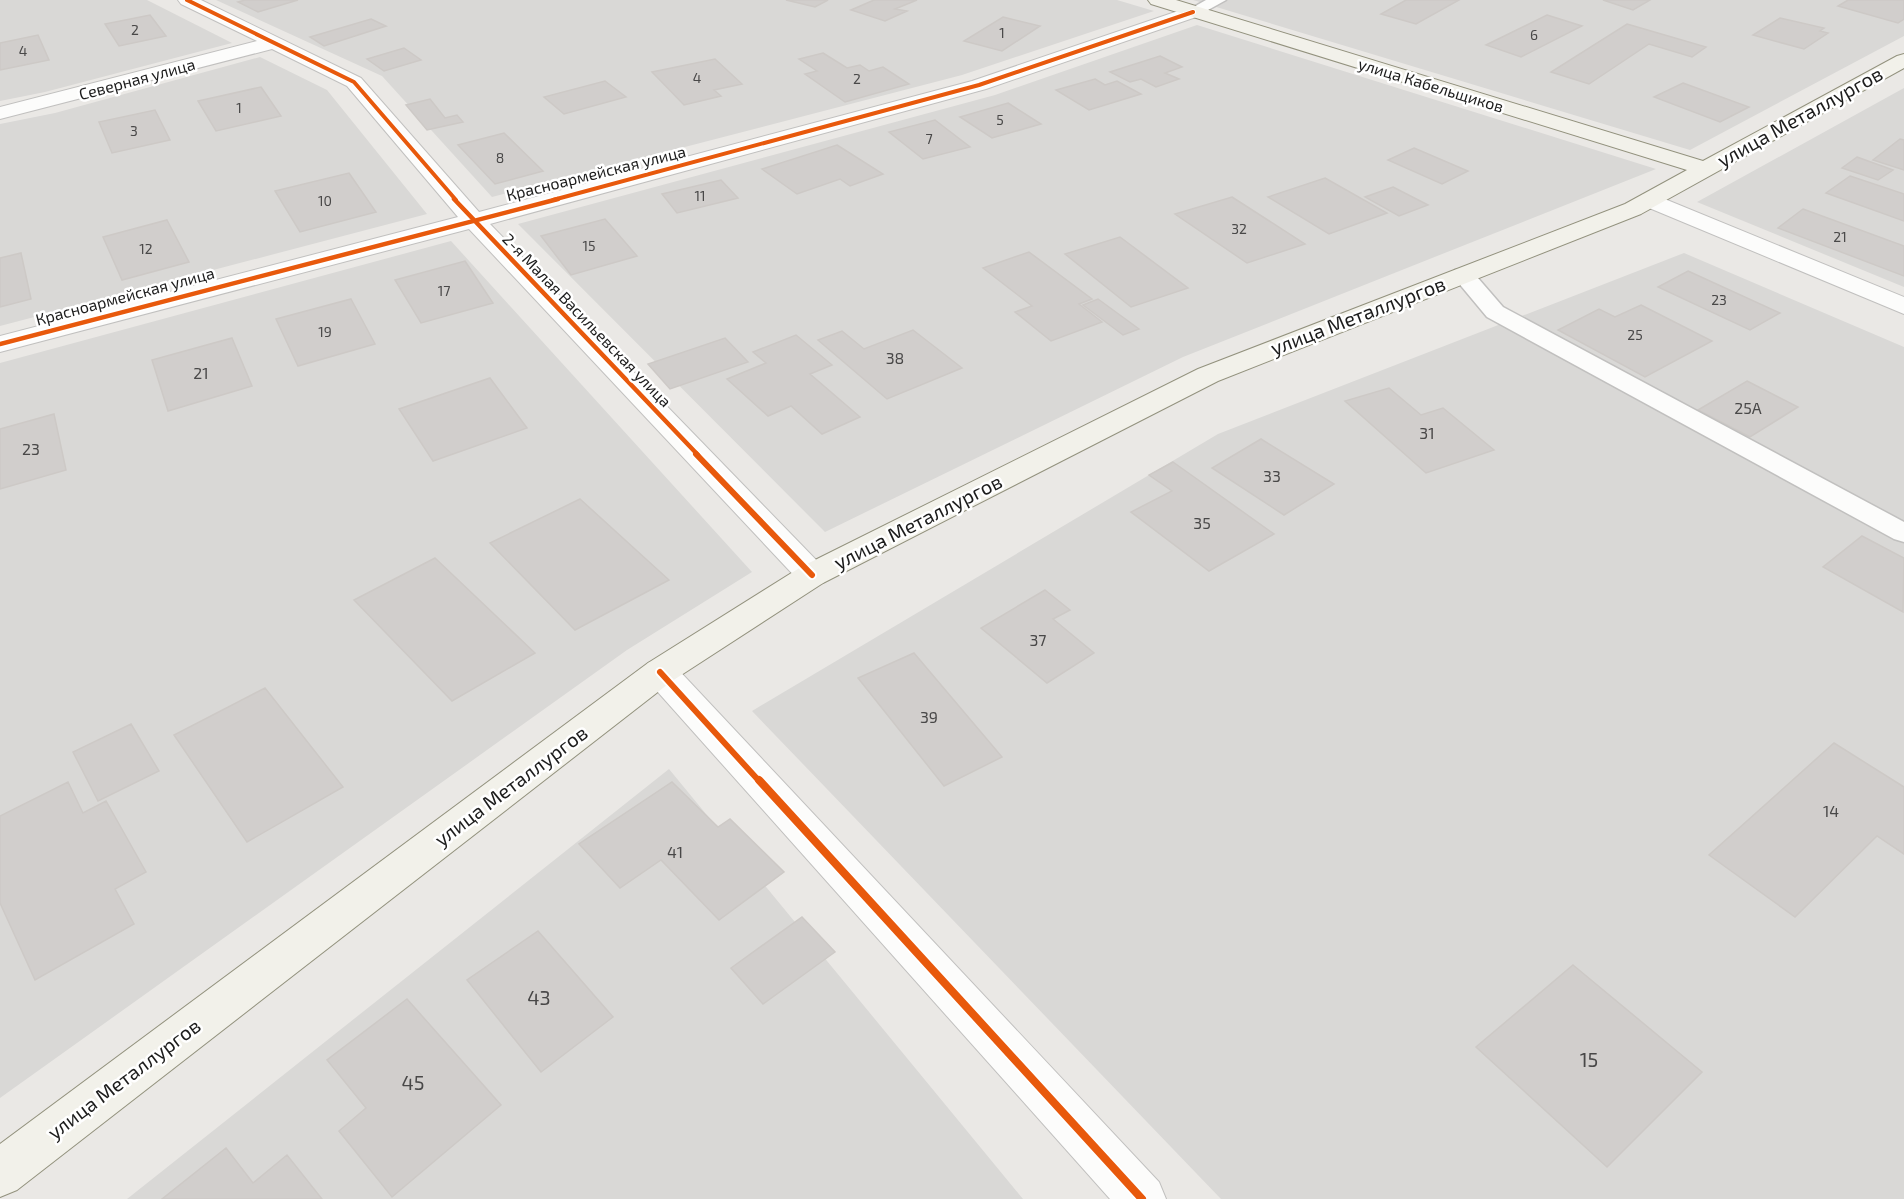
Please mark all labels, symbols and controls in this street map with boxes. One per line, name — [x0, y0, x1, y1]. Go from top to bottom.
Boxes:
house number: 2 — [131, 21, 139, 38]
house number: 1 — [999, 24, 1005, 41]
house number: 6 — [1530, 26, 1538, 43]
house number: 4 — [19, 42, 27, 59]
street label: улица Кабельщиков — [1356, 53, 1506, 117]
street label: Северная улица — [77, 54, 197, 104]
street label: улица Металлургов — [1713, 61, 1887, 172]
house number: 4 — [693, 69, 701, 86]
house number: 2 — [853, 70, 861, 87]
house number: 1 — [236, 99, 242, 116]
house number: 5 — [996, 111, 1004, 128]
house number: 3 — [130, 122, 138, 139]
house number: 7 — [925, 130, 933, 147]
street label: Красноармейская улица — [504, 141, 688, 205]
house number: 8 — [496, 149, 504, 166]
house number: 11 — [694, 187, 706, 204]
house number: 10 — [318, 192, 332, 209]
house number: 32 — [1231, 220, 1247, 237]
house number: 21 — [1833, 228, 1847, 245]
street label: 2-я Малая Васильевская улица — [498, 229, 676, 411]
house number: 15 — [582, 237, 596, 254]
house number: 12 — [139, 240, 153, 257]
street label: Красноармейская улица — [33, 262, 217, 330]
street label: улица Металлургов — [1267, 271, 1449, 360]
house number: 17 — [438, 282, 450, 299]
house number: 23 — [1711, 291, 1727, 308]
house number: 19 — [318, 323, 332, 340]
house number: 25 — [1627, 326, 1643, 343]
house number: 38 — [886, 348, 904, 367]
house number: 21 — [193, 363, 209, 382]
house number: 25А — [1734, 398, 1762, 417]
house number: 31 — [1419, 423, 1435, 442]
house number: 23 — [22, 439, 40, 458]
house number: 33 — [1263, 466, 1281, 485]
street label: улица Металлургов — [829, 468, 1006, 575]
house number: 35 — [1193, 513, 1211, 532]
house number: 37 — [1029, 630, 1047, 649]
house number: 39 — [920, 707, 938, 726]
street label: улица Металлургов — [429, 720, 592, 851]
house number: 14 — [1823, 801, 1839, 820]
house number: 41 — [667, 842, 683, 861]
house number: 43 — [527, 985, 551, 1009]
street label: улица Металлургов — [42, 1013, 205, 1144]
house number: 15 — [1580, 1047, 1598, 1071]
house number: 45 — [401, 1070, 425, 1094]

